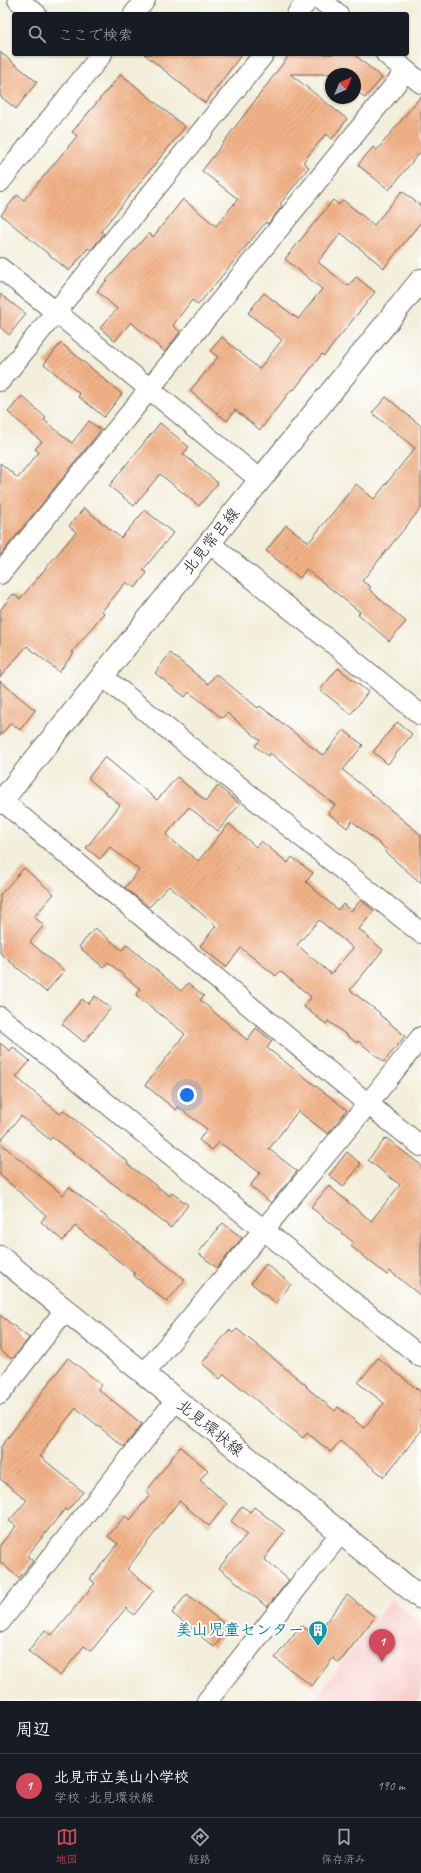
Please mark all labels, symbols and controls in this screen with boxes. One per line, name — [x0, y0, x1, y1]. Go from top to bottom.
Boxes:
search box — [12, 12, 409, 56]
icon: search — [26, 23, 48, 45]
text: ここで検索 — [58, 26, 133, 45]
north arrow — [325, 68, 361, 104]
street label: 北見常呂線 — [178, 504, 244, 578]
your location — [177, 1085, 197, 1105]
street label: 北見環状線 — [173, 1395, 247, 1461]
building icon: 美山児童センター — [307, 1619, 329, 1647]
place label: 美山児童センター — [176, 1620, 304, 1640]
pin: 1 — [369, 1629, 395, 1662]
text: 周辺 — [16, 1719, 50, 1740]
text: 北見市立美山小学校 — [54, 1768, 189, 1787]
text: 1 — [26, 1778, 32, 1794]
text: 190 m — [377, 1778, 405, 1794]
text: 学校 · 北見環状線 — [54, 1790, 154, 1806]
tab: 地図 — [56, 1826, 78, 1866]
tab: 経路 — [189, 1826, 211, 1866]
tab: 保存済み — [322, 1826, 366, 1866]

